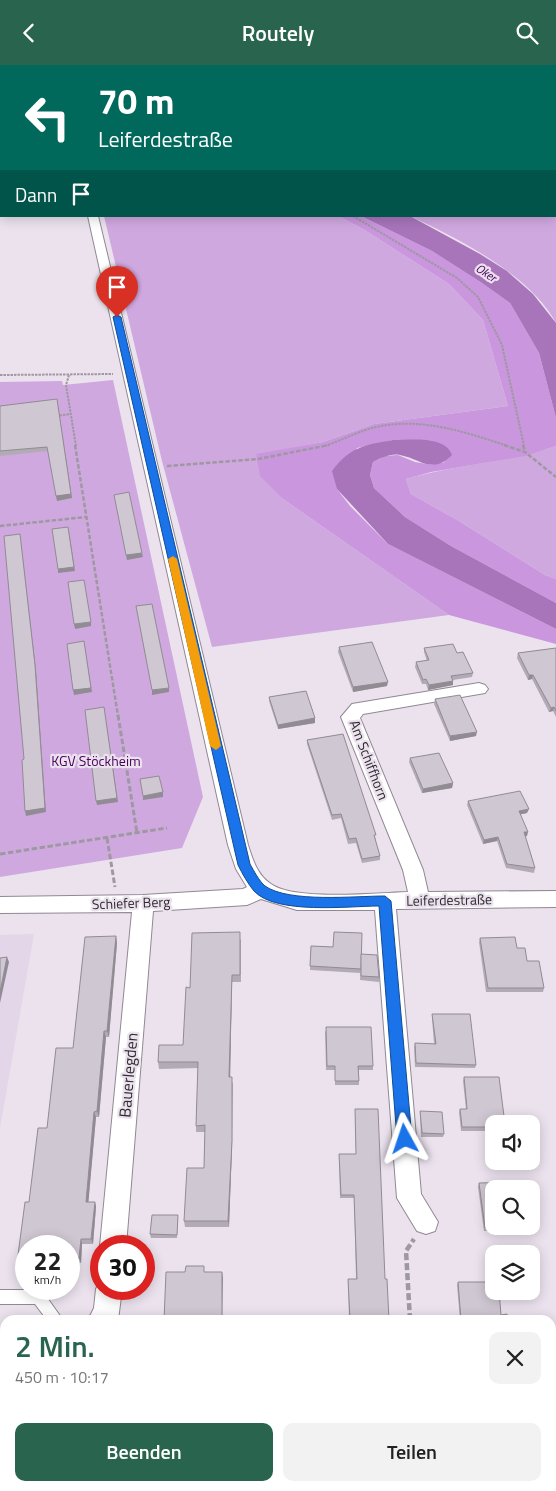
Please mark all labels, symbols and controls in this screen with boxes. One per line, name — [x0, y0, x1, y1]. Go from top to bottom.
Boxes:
text: Routely — [242, 16, 314, 50]
icon: back — [15, 19, 43, 47]
icon: search — [513, 19, 541, 47]
text: 70 m — [98, 74, 174, 128]
icon: left — [15, 85, 80, 150]
text: Leiferdestraße — [98, 122, 233, 156]
text: Dann — [15, 180, 57, 209]
icon: arrive — [67, 180, 95, 208]
water label: Oker — [472, 259, 503, 288]
pin — [96, 266, 138, 317]
icon: arrive — [103, 273, 131, 301]
street label: Am Schiffhorn — [345, 717, 394, 803]
park label: KGV Stöckheim — [51, 750, 141, 771]
street label: Leiferdestraße — [406, 888, 492, 911]
street label: Schiefer Berg — [91, 891, 171, 914]
street label: Bauerlegden — [112, 1032, 144, 1118]
position arrow — [378, 1112, 430, 1164]
map controls — [485, 1115, 540, 1300]
button: sound — [485, 1115, 540, 1170]
button: search — [485, 1180, 540, 1235]
speed limit sign: 30 — [90, 1235, 155, 1300]
text: 22 — [33, 1242, 62, 1280]
button: layers — [485, 1245, 540, 1300]
text: km/h — [34, 1270, 61, 1289]
text: 2 Min. — [15, 1323, 95, 1369]
button: close — [489, 1332, 541, 1384]
text: 450 m · 10:17 — [15, 1365, 109, 1389]
button: Beenden — [15, 1423, 273, 1481]
button: Teilen — [283, 1423, 541, 1481]

